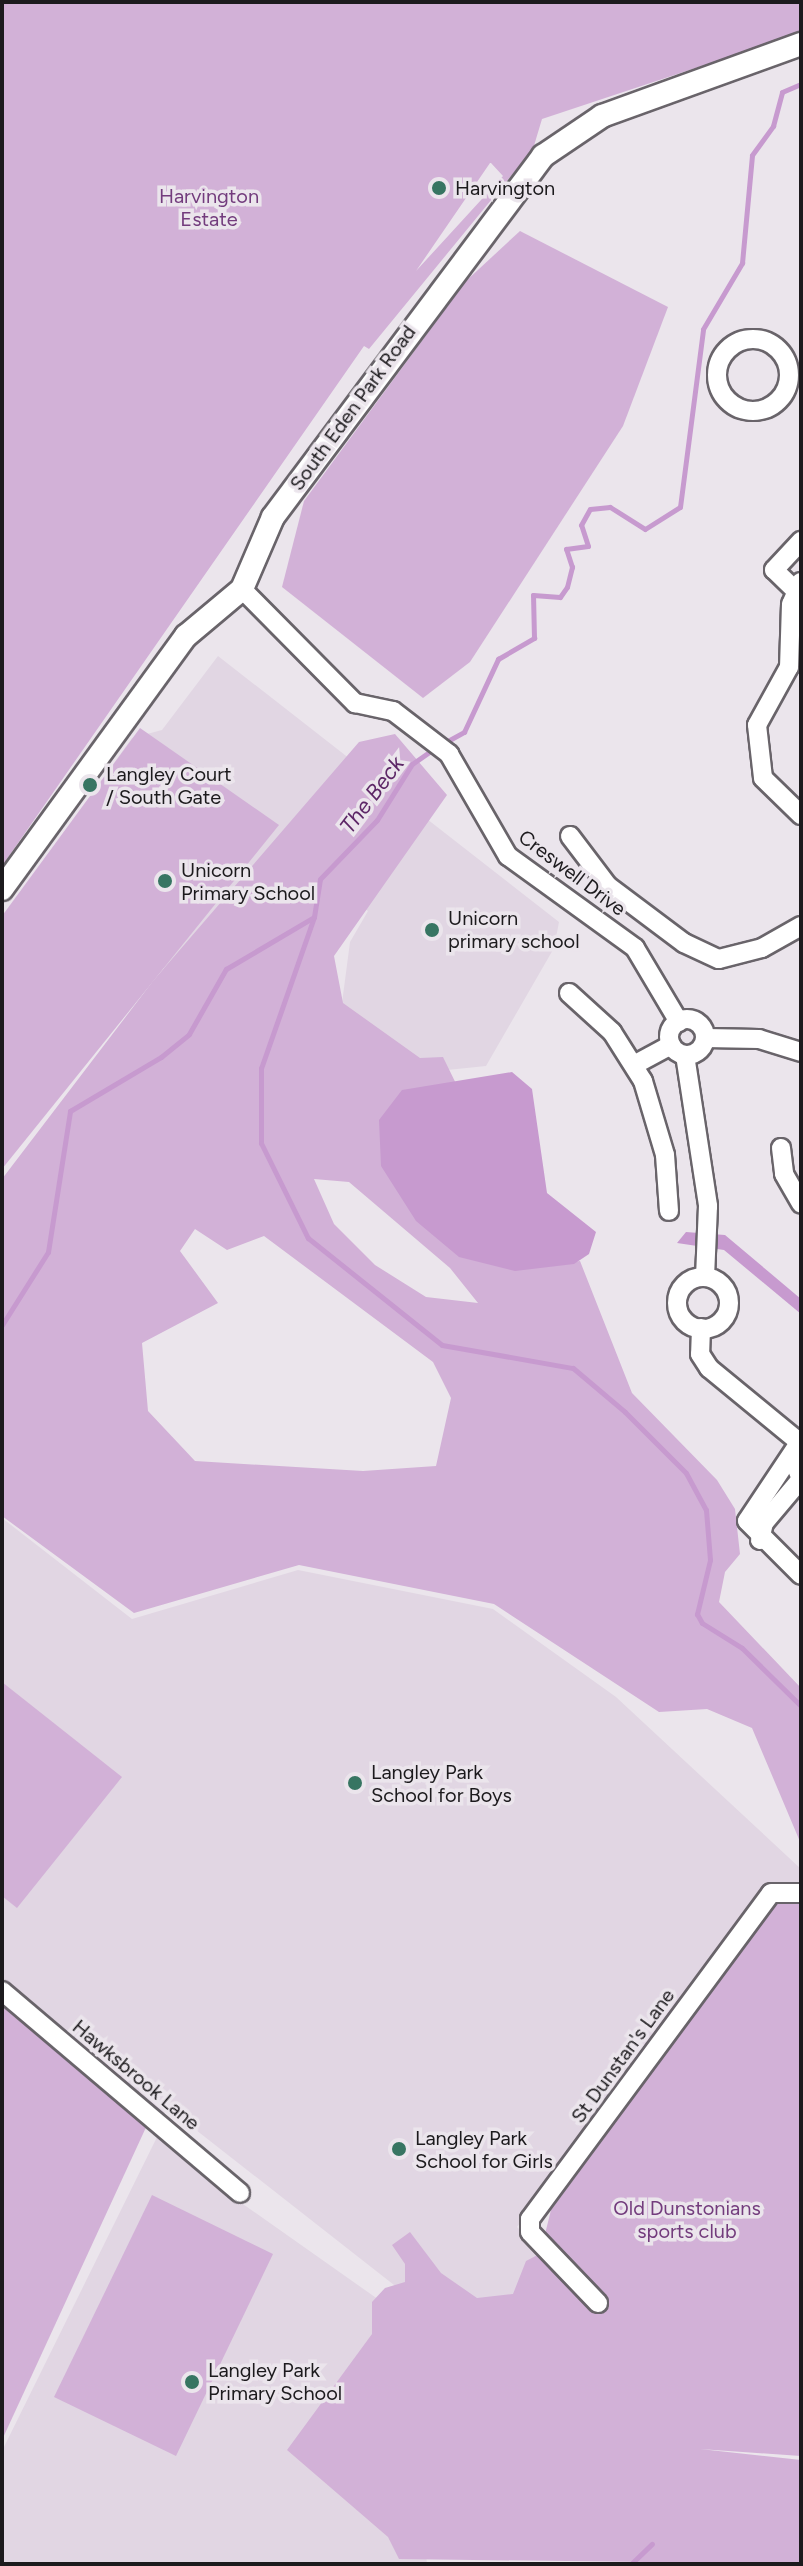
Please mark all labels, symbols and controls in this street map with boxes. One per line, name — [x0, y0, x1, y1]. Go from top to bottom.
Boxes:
place label: Harvington — [455, 176, 555, 200]
marker: Harvington — [430, 179, 448, 197]
park label: Harvington Estate — [159, 184, 259, 231]
street label: South Eden Park Road — [285, 321, 421, 495]
water label: The Beck — [334, 751, 410, 839]
place label: Langley Court / South Gate — [106, 762, 232, 809]
marker: Langley Court / South Gate — [81, 776, 99, 794]
street label: Creswell Drive — [514, 825, 630, 921]
place label: Unicorn Primary School — [181, 858, 315, 905]
marker: Unicorn Primary School — [156, 872, 174, 890]
place label: Unicorn primary school — [448, 906, 580, 953]
marker: Unicorn primary school — [423, 921, 441, 939]
place label: Langley Park School for Boys — [371, 1760, 512, 1807]
marker: Langley Park School for Boys — [346, 1774, 364, 1792]
street label: St Dunstan's Lane — [566, 1984, 680, 2128]
street label: Hawksbrook Lane — [67, 2015, 205, 2135]
place label: Langley Park School for Girls — [415, 2126, 553, 2173]
marker: Langley Park School for Girls — [390, 2140, 408, 2158]
park label: Old Dunstonians sports club — [613, 2196, 761, 2243]
place label: Langley Park Primary School — [208, 2358, 342, 2405]
marker: Langley Park Primary School — [183, 2373, 201, 2391]

